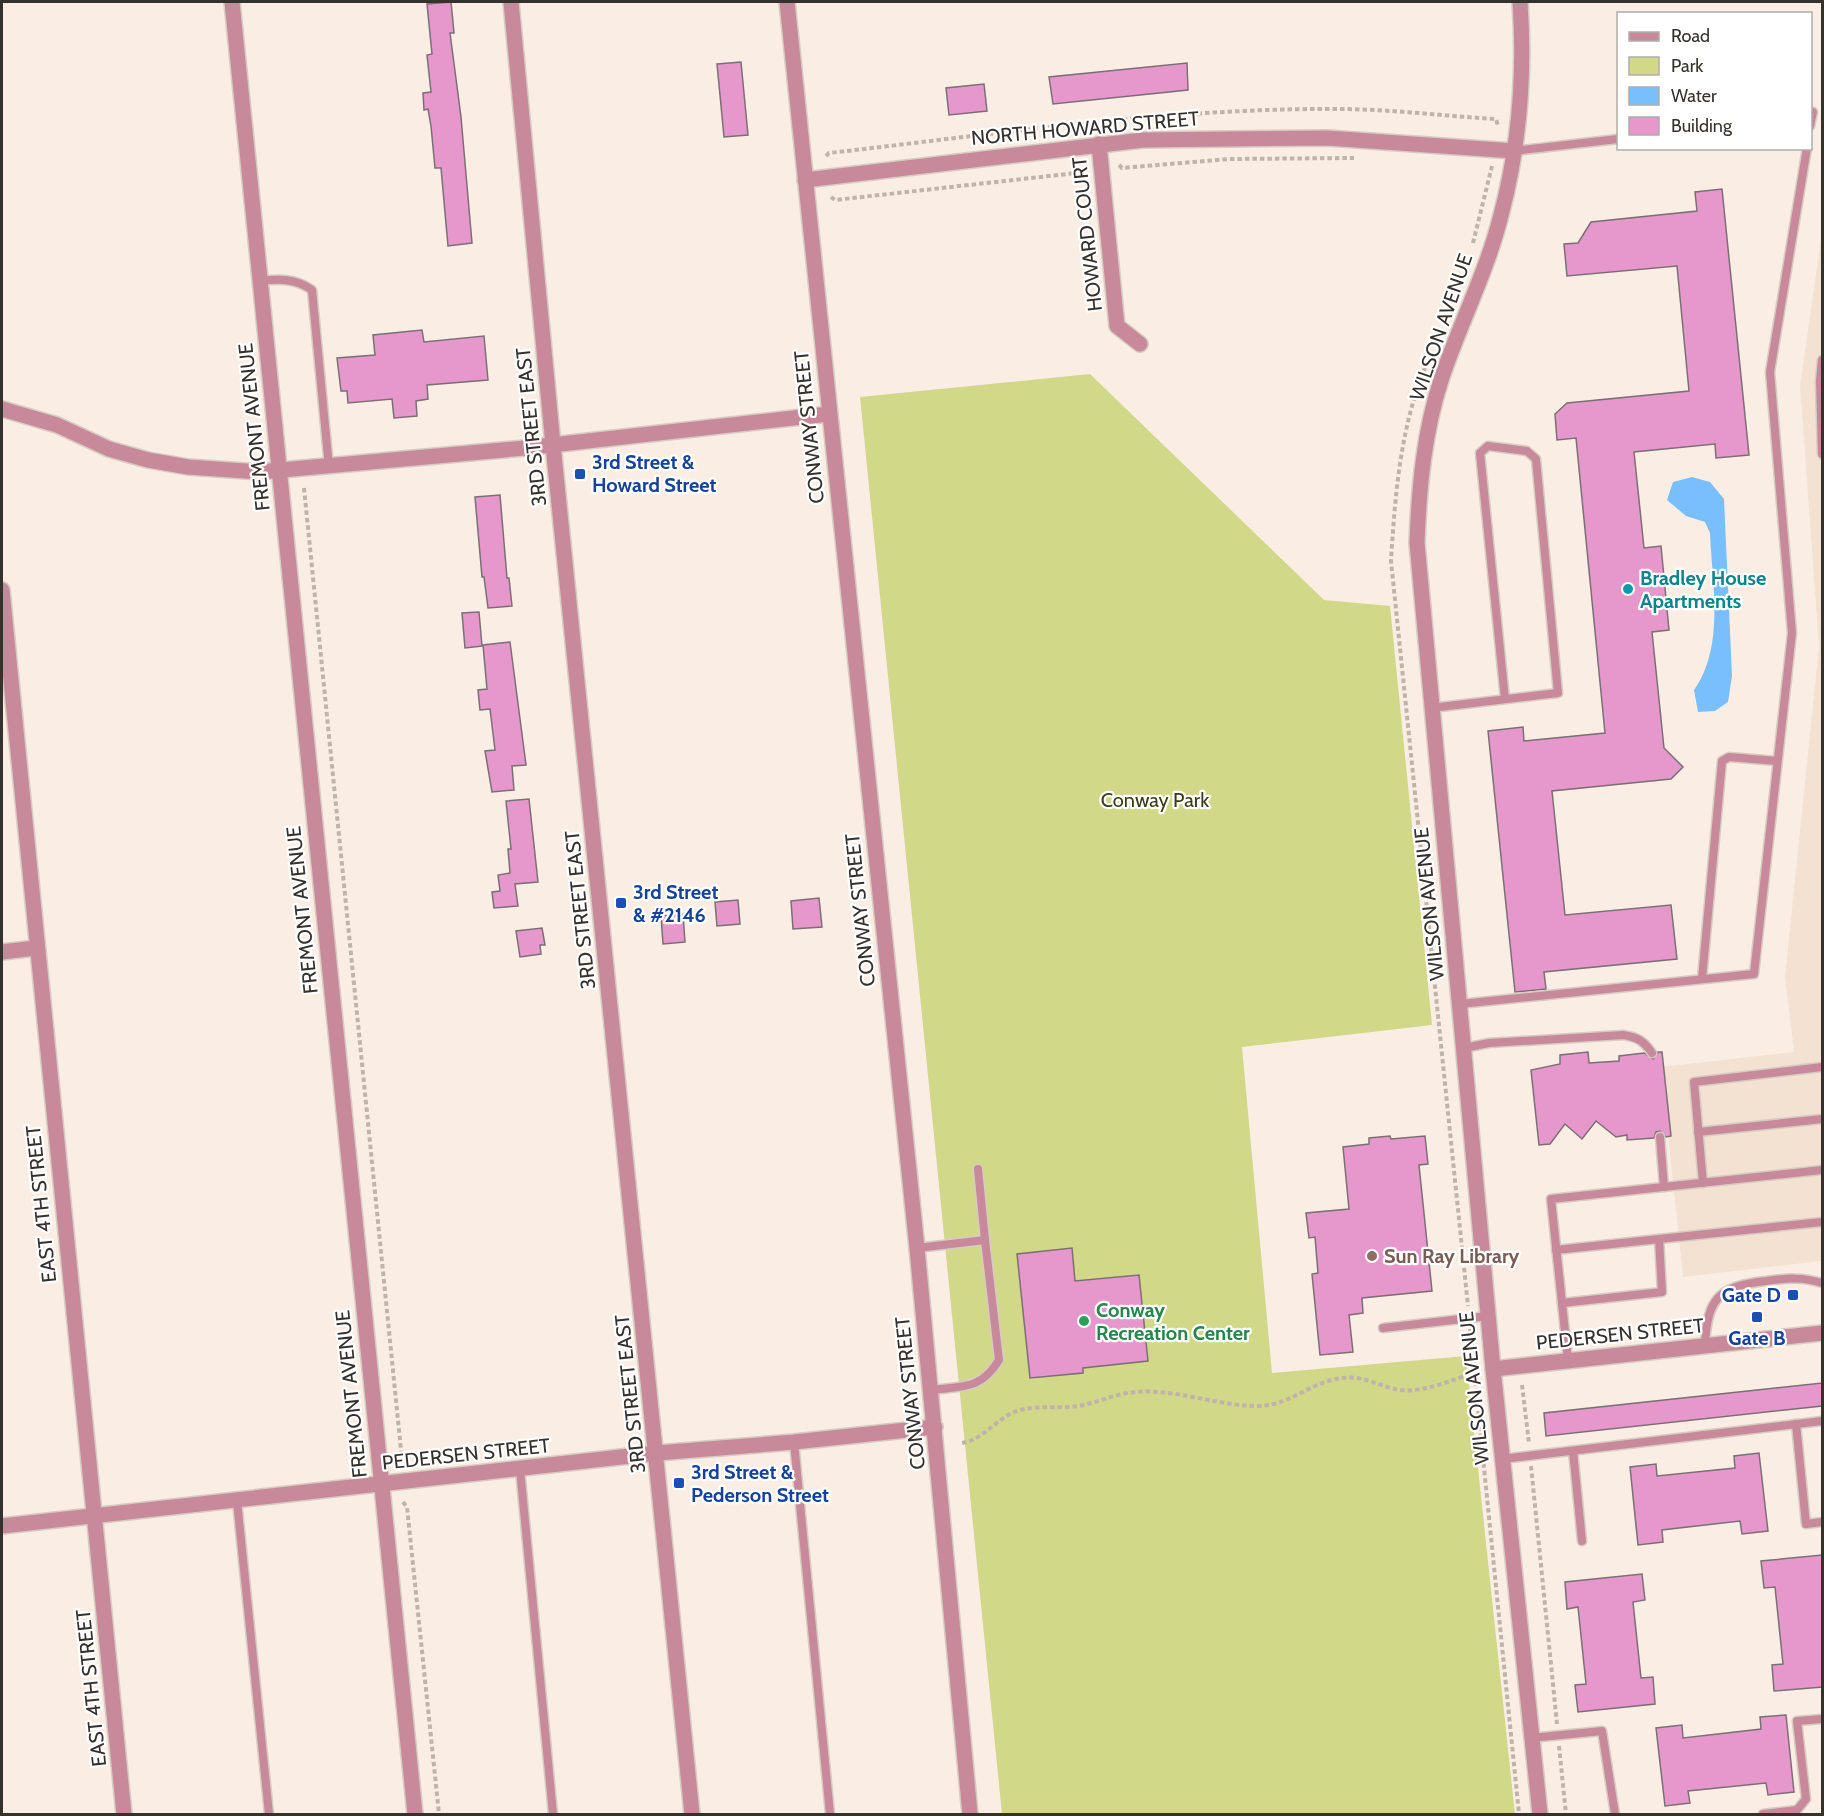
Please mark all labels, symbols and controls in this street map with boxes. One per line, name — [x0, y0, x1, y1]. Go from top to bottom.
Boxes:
legend — [1617, 12, 1812, 150]
text: Road — [1671, 25, 1710, 47]
text: Park — [1671, 55, 1704, 77]
text: Water — [1671, 85, 1717, 107]
street label: NORTH HOWARD STREET — [970, 106, 1200, 150]
text: Building — [1671, 115, 1733, 137]
street label: HOWARD COURT — [1067, 155, 1107, 313]
street label: WILSON AVENUE — [1405, 250, 1477, 404]
street label: FREMONT AVENUE — [233, 342, 275, 512]
street label: 3RD STREET EAST — [511, 346, 551, 508]
street label: CONWAY STREET — [789, 349, 829, 505]
place label: 3rd Street & Howard Street — [592, 450, 717, 497]
marker: 3rd Street & Howard Street — [573, 467, 587, 481]
place label: Bradley House Apartments — [1640, 566, 1766, 613]
marker: Bradley House Apartments — [1621, 582, 1635, 596]
park label: Conway Park — [1101, 788, 1209, 812]
street label: FREMONT AVENUE — [281, 825, 323, 995]
street label: WILSON AVENUE — [1409, 826, 1449, 982]
street label: 3RD STREET EAST — [560, 829, 600, 991]
street label: CONWAY STREET — [840, 832, 880, 988]
place label: 3rd Street & #2146 — [633, 880, 718, 927]
marker: 3rd Street & #2146 — [614, 896, 628, 910]
street label: EAST 4TH STREET — [21, 1124, 61, 1284]
place label: Sun Ray Library — [1384, 1244, 1520, 1268]
marker: Sun Ray Library — [1365, 1249, 1379, 1263]
place label: Gate D — [1722, 1283, 1781, 1307]
marker: Gate D — [1786, 1288, 1800, 1302]
place label: Conway Recreation Center — [1096, 1298, 1250, 1345]
street label: FREMONT AVENUE — [330, 1309, 372, 1479]
street label: WILSON AVENUE — [1454, 1310, 1494, 1466]
marker: Gate B — [1750, 1310, 1764, 1324]
street label: 3RD STREET EAST — [610, 1313, 650, 1475]
street label: PEDERSEN STREET — [1535, 1313, 1706, 1355]
marker: Conway Recreation Center — [1077, 1314, 1091, 1328]
street label: CONWAY STREET — [890, 1315, 930, 1471]
place label: Gate B — [1728, 1326, 1786, 1350]
street label: PEDERSEN STREET — [381, 1433, 552, 1475]
place label: 3rd Street & Pederson Street — [691, 1460, 829, 1507]
marker: 3rd Street & Pederson Street — [672, 1476, 686, 1490]
street label: EAST 4TH STREET — [71, 1608, 111, 1768]

